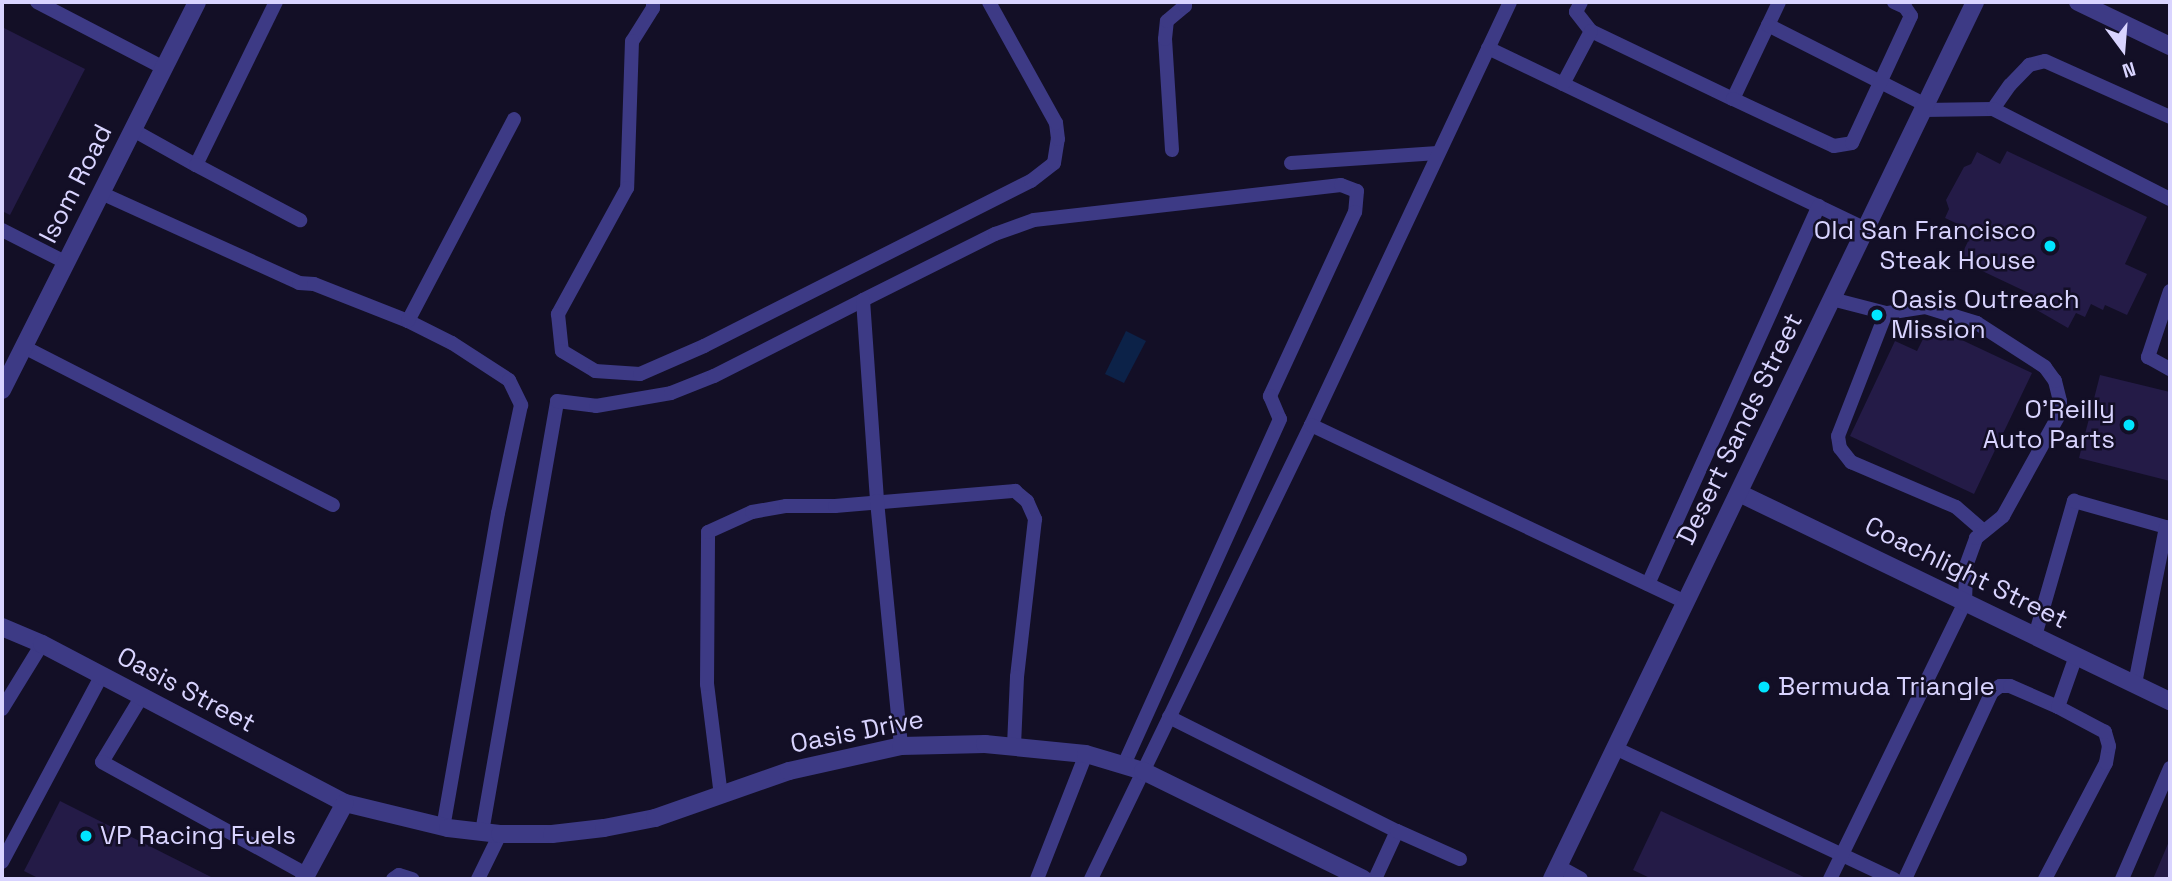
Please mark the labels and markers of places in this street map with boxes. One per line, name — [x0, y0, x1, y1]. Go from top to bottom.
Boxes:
place label: Old San Francisco Steak House — [1814, 215, 2036, 276]
marker: Old San Francisco Steak House — [2042, 238, 2058, 254]
place label: Oasis Outreach Mission — [1891, 284, 2080, 346]
marker: Oasis Outreach Mission — [1869, 307, 1885, 323]
place label: O'Reilly Auto Parts — [1983, 394, 2115, 456]
marker: O'Reilly Auto Parts — [2121, 417, 2137, 433]
place label: Bermuda Triangle — [1778, 671, 1996, 703]
marker: Bermuda Triangle — [1756, 679, 1772, 695]
place label: VP Racing Fuels — [100, 820, 296, 852]
marker: VP Racing Fuels — [78, 828, 94, 844]

